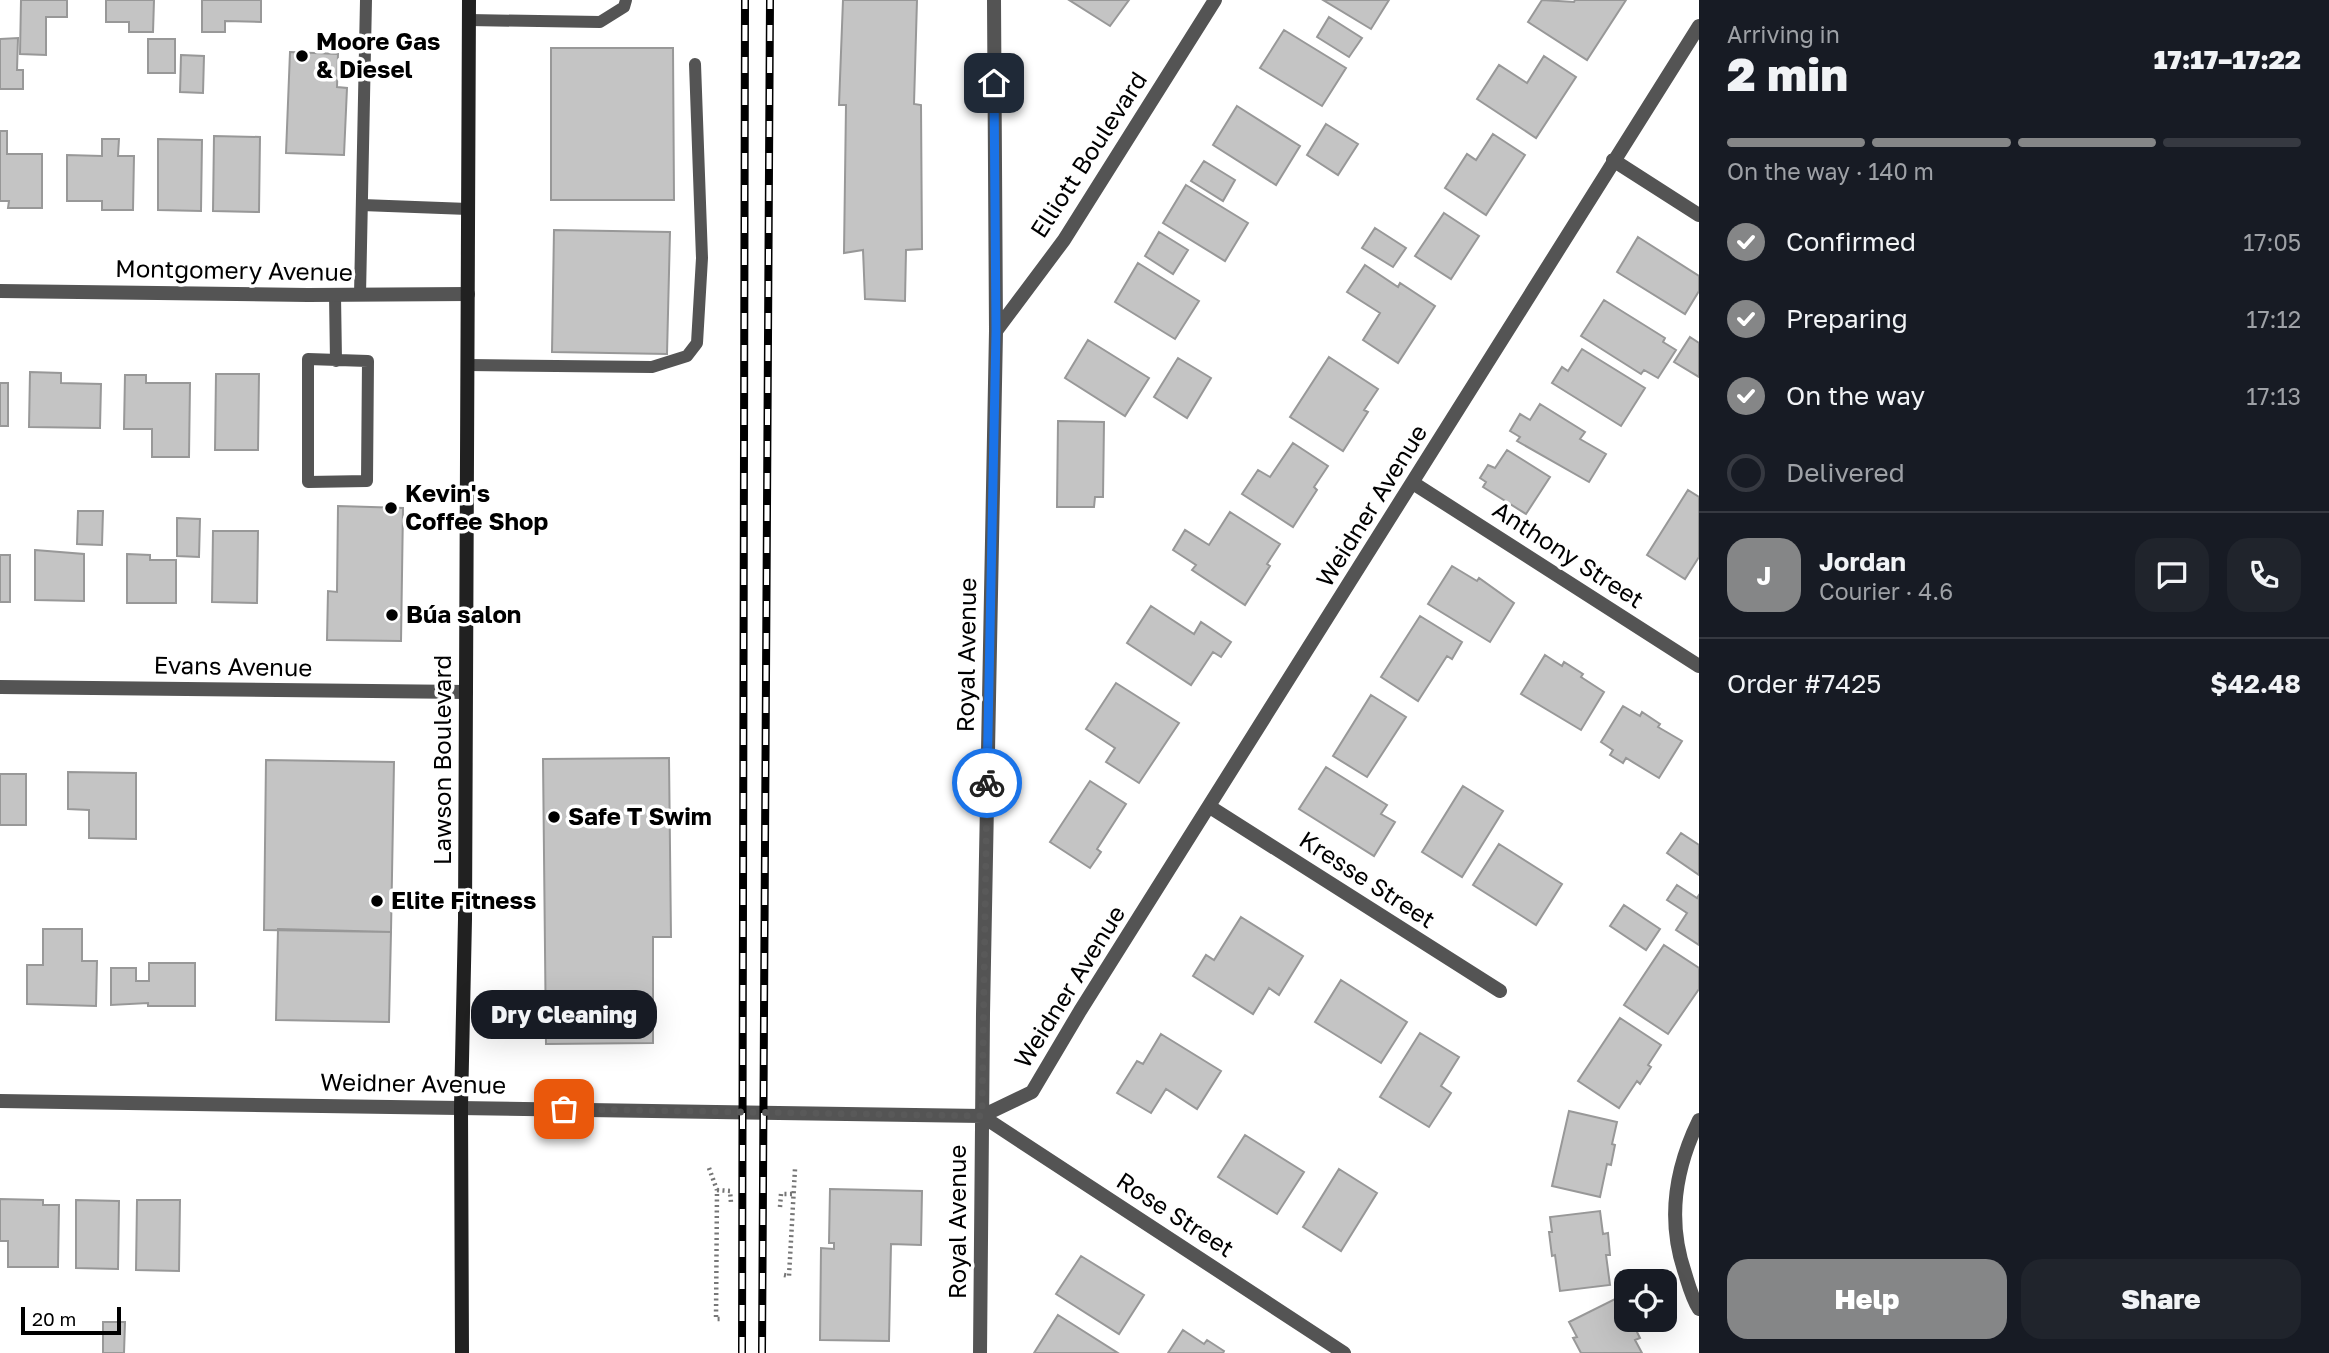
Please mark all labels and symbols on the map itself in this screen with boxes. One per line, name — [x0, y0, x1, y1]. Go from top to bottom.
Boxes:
place label: Moore Gas & Diesel — [316, 26, 440, 83]
marker: Moore Gas & Diesel — [294, 48, 310, 64]
pin — [964, 53, 1024, 113]
street label: Elliott Boulevard — [1023, 66, 1152, 243]
street label: Montgomery Avenue — [115, 253, 353, 286]
street label: Weidner Avenue — [1309, 419, 1432, 592]
place label: Kevin's Coffee Shop — [405, 478, 549, 535]
street label: Anthony Street — [1488, 494, 1650, 613]
marker: Kevin's Coffee Shop — [383, 500, 399, 516]
street label: Royal Avenue — [950, 577, 981, 733]
place label: Búa salon — [406, 599, 521, 628]
marker: Búa salon — [384, 607, 400, 623]
street label: Evans Avenue — [153, 650, 313, 681]
street label: Lawson Boulevard — [427, 655, 456, 865]
courier — [952, 748, 1022, 818]
place label: Safe T Swim — [568, 801, 712, 830]
marker: Safe T Swim — [546, 809, 562, 825]
street label: Kresse Street — [1295, 824, 1441, 933]
place label: Elite Fitness — [391, 885, 536, 914]
marker: Elite Fitness — [369, 893, 385, 909]
street label: Weidner Avenue — [1007, 900, 1130, 1073]
callout: Dry Cleaning — [471, 990, 657, 1039]
street label: Weidner Avenue — [320, 1066, 506, 1099]
pin — [534, 1079, 594, 1139]
street label: Royal Avenue — [942, 1145, 971, 1299]
street label: Rose Street — [1112, 1165, 1240, 1262]
scale bar — [21, 1304, 121, 1336]

